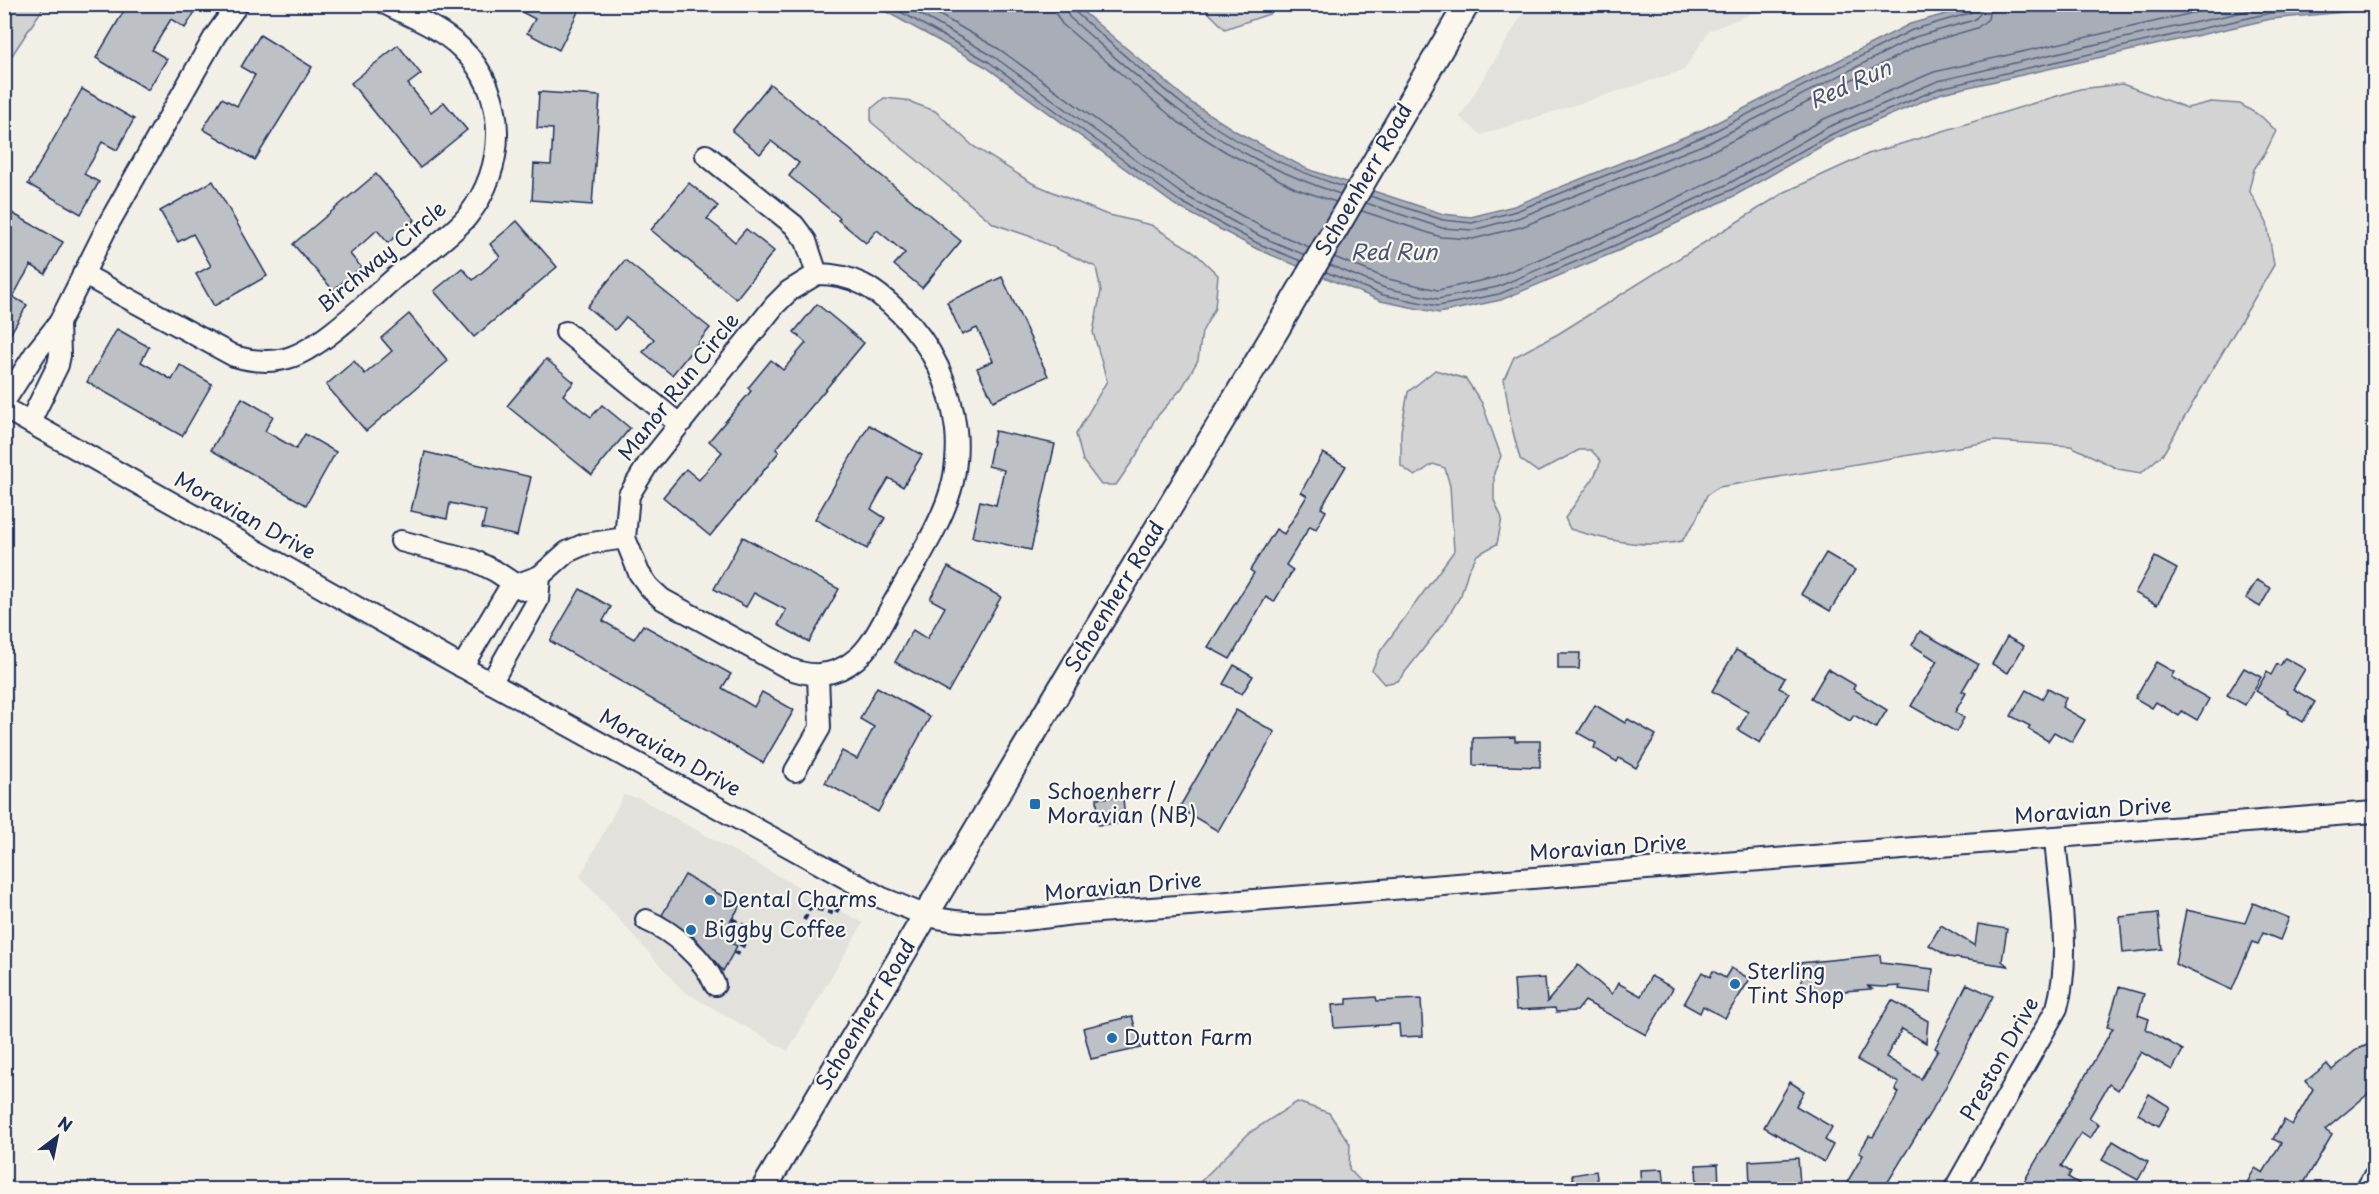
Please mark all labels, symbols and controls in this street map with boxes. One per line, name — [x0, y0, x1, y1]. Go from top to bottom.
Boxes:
water label: Red Run — [1803, 49, 1897, 115]
street label: Schoenherr Road — [1306, 97, 1419, 261]
street label: Birchway Circle — [309, 192, 452, 319]
water label: Red Run — [1351, 234, 1439, 267]
street label: Manor Run Circle — [609, 305, 746, 467]
street label: Moravian Drive — [169, 462, 323, 566]
street label: Schoenherr Road — [1055, 514, 1171, 678]
street label: Moravian Drive — [594, 699, 748, 803]
place label: Schoenherr / Moravian (NB) — [1047, 774, 1197, 830]
street label: Moravian Drive — [2013, 788, 2173, 830]
marker: Schoenherr / Moravian (NB) — [1028, 797, 1042, 811]
street label: Moravian Drive — [1528, 825, 1688, 867]
street label: Moravian Drive — [1043, 862, 1203, 908]
place label: Dental Charms — [722, 882, 877, 914]
marker: Dental Charms — [703, 893, 717, 907]
place label: Biggby Coffee — [703, 912, 847, 944]
marker: Biggby Coffee — [684, 923, 698, 937]
street label: Schoenherr Road — [806, 932, 922, 1096]
place label: Sterling Tint Shop — [1747, 954, 1844, 1010]
marker: Sterling Tint Shop — [1728, 977, 1742, 991]
street label: Preston Drive — [1951, 990, 2046, 1126]
place label: Dutton Farm — [1124, 1020, 1253, 1052]
marker: Dutton Farm — [1105, 1031, 1119, 1045]
north arrow — [27, 1107, 87, 1167]
text: N — [54, 1110, 77, 1137]

